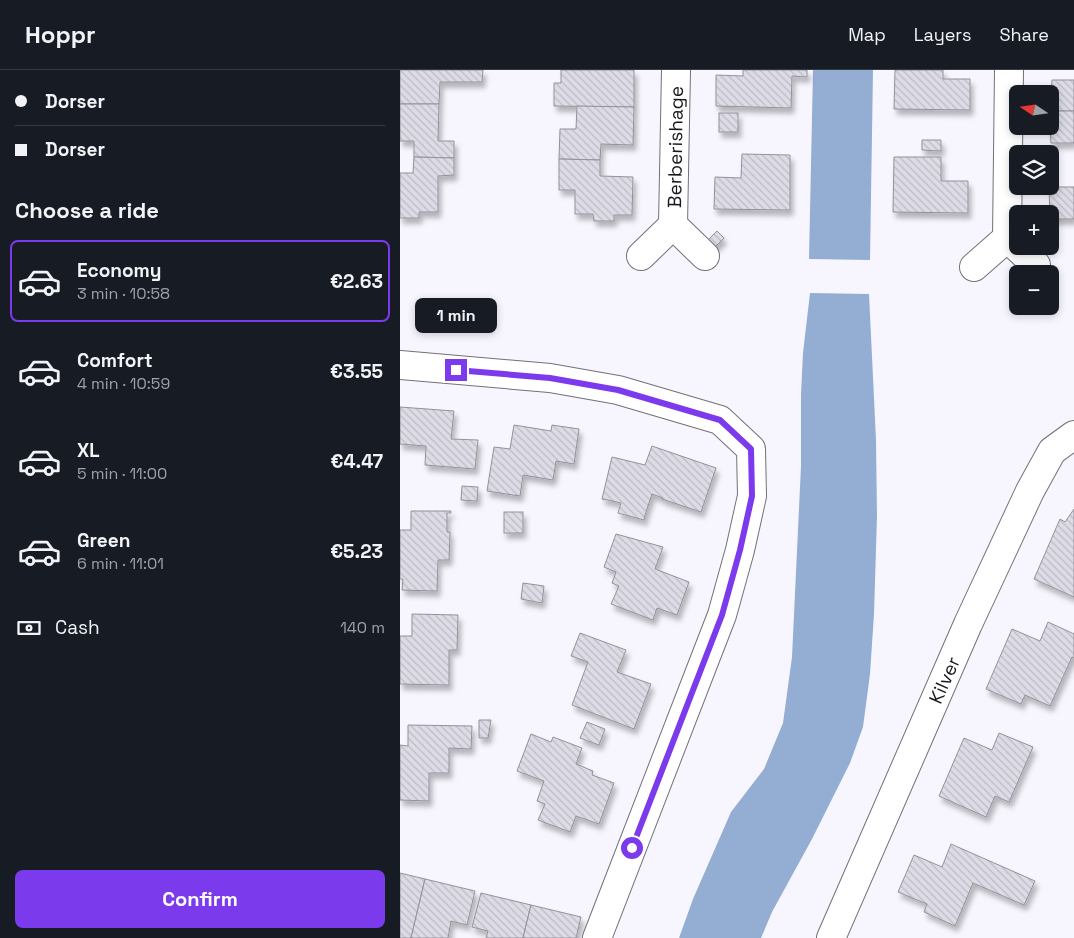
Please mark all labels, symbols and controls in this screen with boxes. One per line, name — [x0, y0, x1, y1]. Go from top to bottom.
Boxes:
text: Hoppr — [25, 19, 96, 50]
text: Map — [848, 23, 886, 46]
text: Layers — [914, 23, 971, 46]
text: Share — [999, 23, 1049, 46]
north arrow — [1009, 85, 1059, 135]
map controls — [1009, 85, 1059, 315]
street label: Berberishage — [662, 86, 689, 208]
text: Dorser — [45, 89, 105, 114]
text: Dorser — [45, 137, 105, 162]
button: layers — [1009, 145, 1059, 195]
text: Choose a ride — [15, 196, 159, 224]
button: + — [1009, 205, 1059, 255]
text: Economy — [77, 258, 161, 283]
icon: car — [17, 259, 62, 304]
button: − — [1009, 265, 1059, 315]
text: €2.63 — [330, 269, 383, 294]
text: 3 min · 10:58 — [77, 283, 170, 304]
callout: 1 min — [415, 298, 497, 332]
text: 1 min — [436, 305, 476, 326]
text: Comfort — [77, 348, 153, 373]
icon: car — [17, 349, 62, 394]
text: €3.55 — [330, 359, 383, 384]
route end — [445, 359, 467, 381]
text: 4 min · 10:59 — [77, 373, 170, 394]
text: XL — [77, 438, 100, 463]
icon: car — [17, 439, 62, 484]
text: €4.47 — [331, 449, 383, 474]
text: 5 min · 11:00 — [77, 463, 167, 484]
text: Green — [77, 528, 130, 553]
icon: car — [17, 529, 62, 574]
text: €5.23 — [330, 539, 383, 564]
text: 6 min · 11:01 — [77, 553, 164, 574]
icon: cash — [15, 614, 43, 642]
text: Cash — [55, 615, 100, 640]
text: 140 m — [340, 617, 385, 638]
street label: Kilver — [923, 653, 966, 708]
route start — [621, 837, 643, 859]
button: Confirm — [15, 870, 385, 928]

